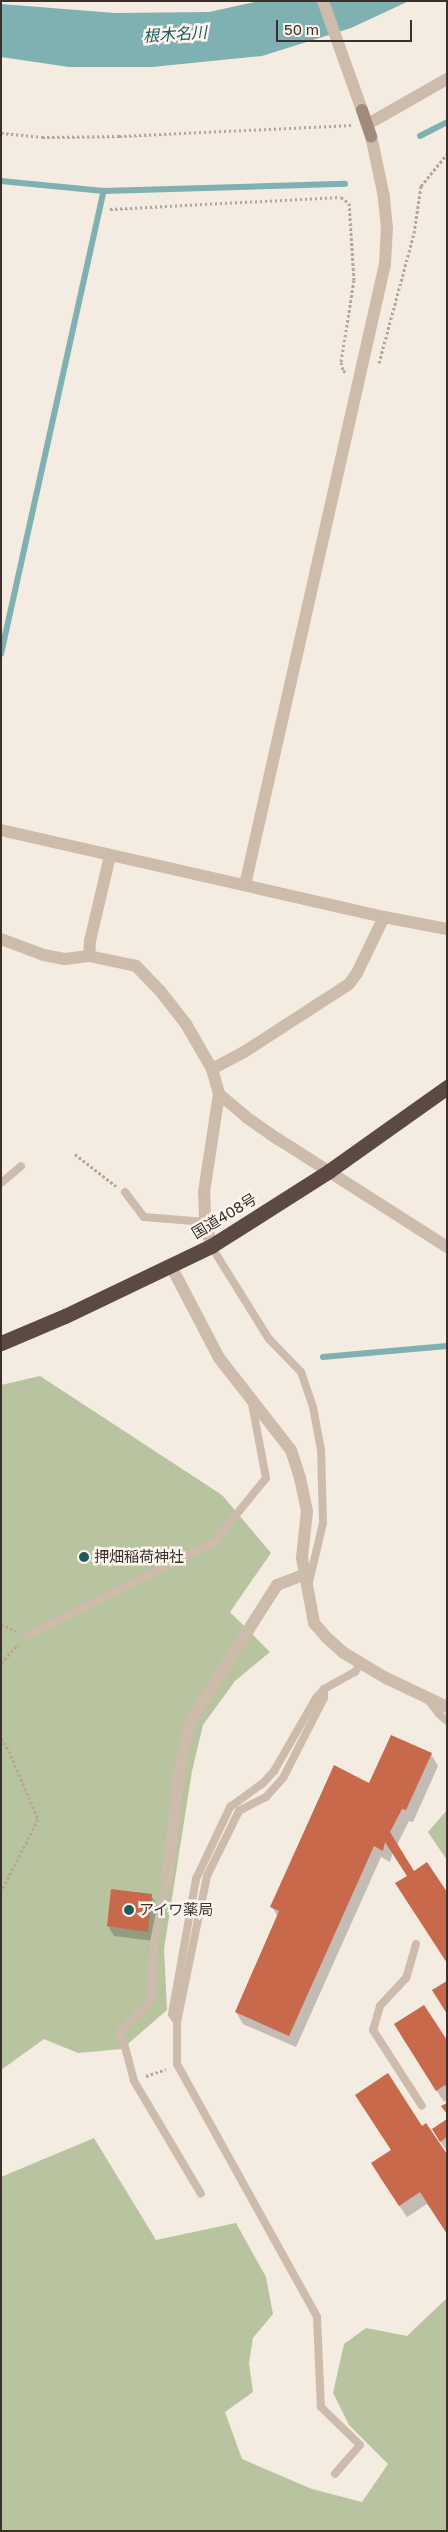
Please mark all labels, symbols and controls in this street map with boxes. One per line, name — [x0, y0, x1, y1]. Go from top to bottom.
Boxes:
scale bar — [278, 10, 414, 42]
text: 50 m — [284, 20, 319, 38]
water label: 根木名川 — [142, 22, 208, 46]
street label: 国道408号 — [188, 1190, 260, 1242]
place label: 押畑稲荷神社 — [94, 1548, 184, 1566]
marker: 押畑稲荷神社 — [78, 1551, 90, 1563]
place label: アイワ薬局 — [139, 1901, 214, 1919]
marker: アイワ薬局 — [123, 1904, 135, 1916]

